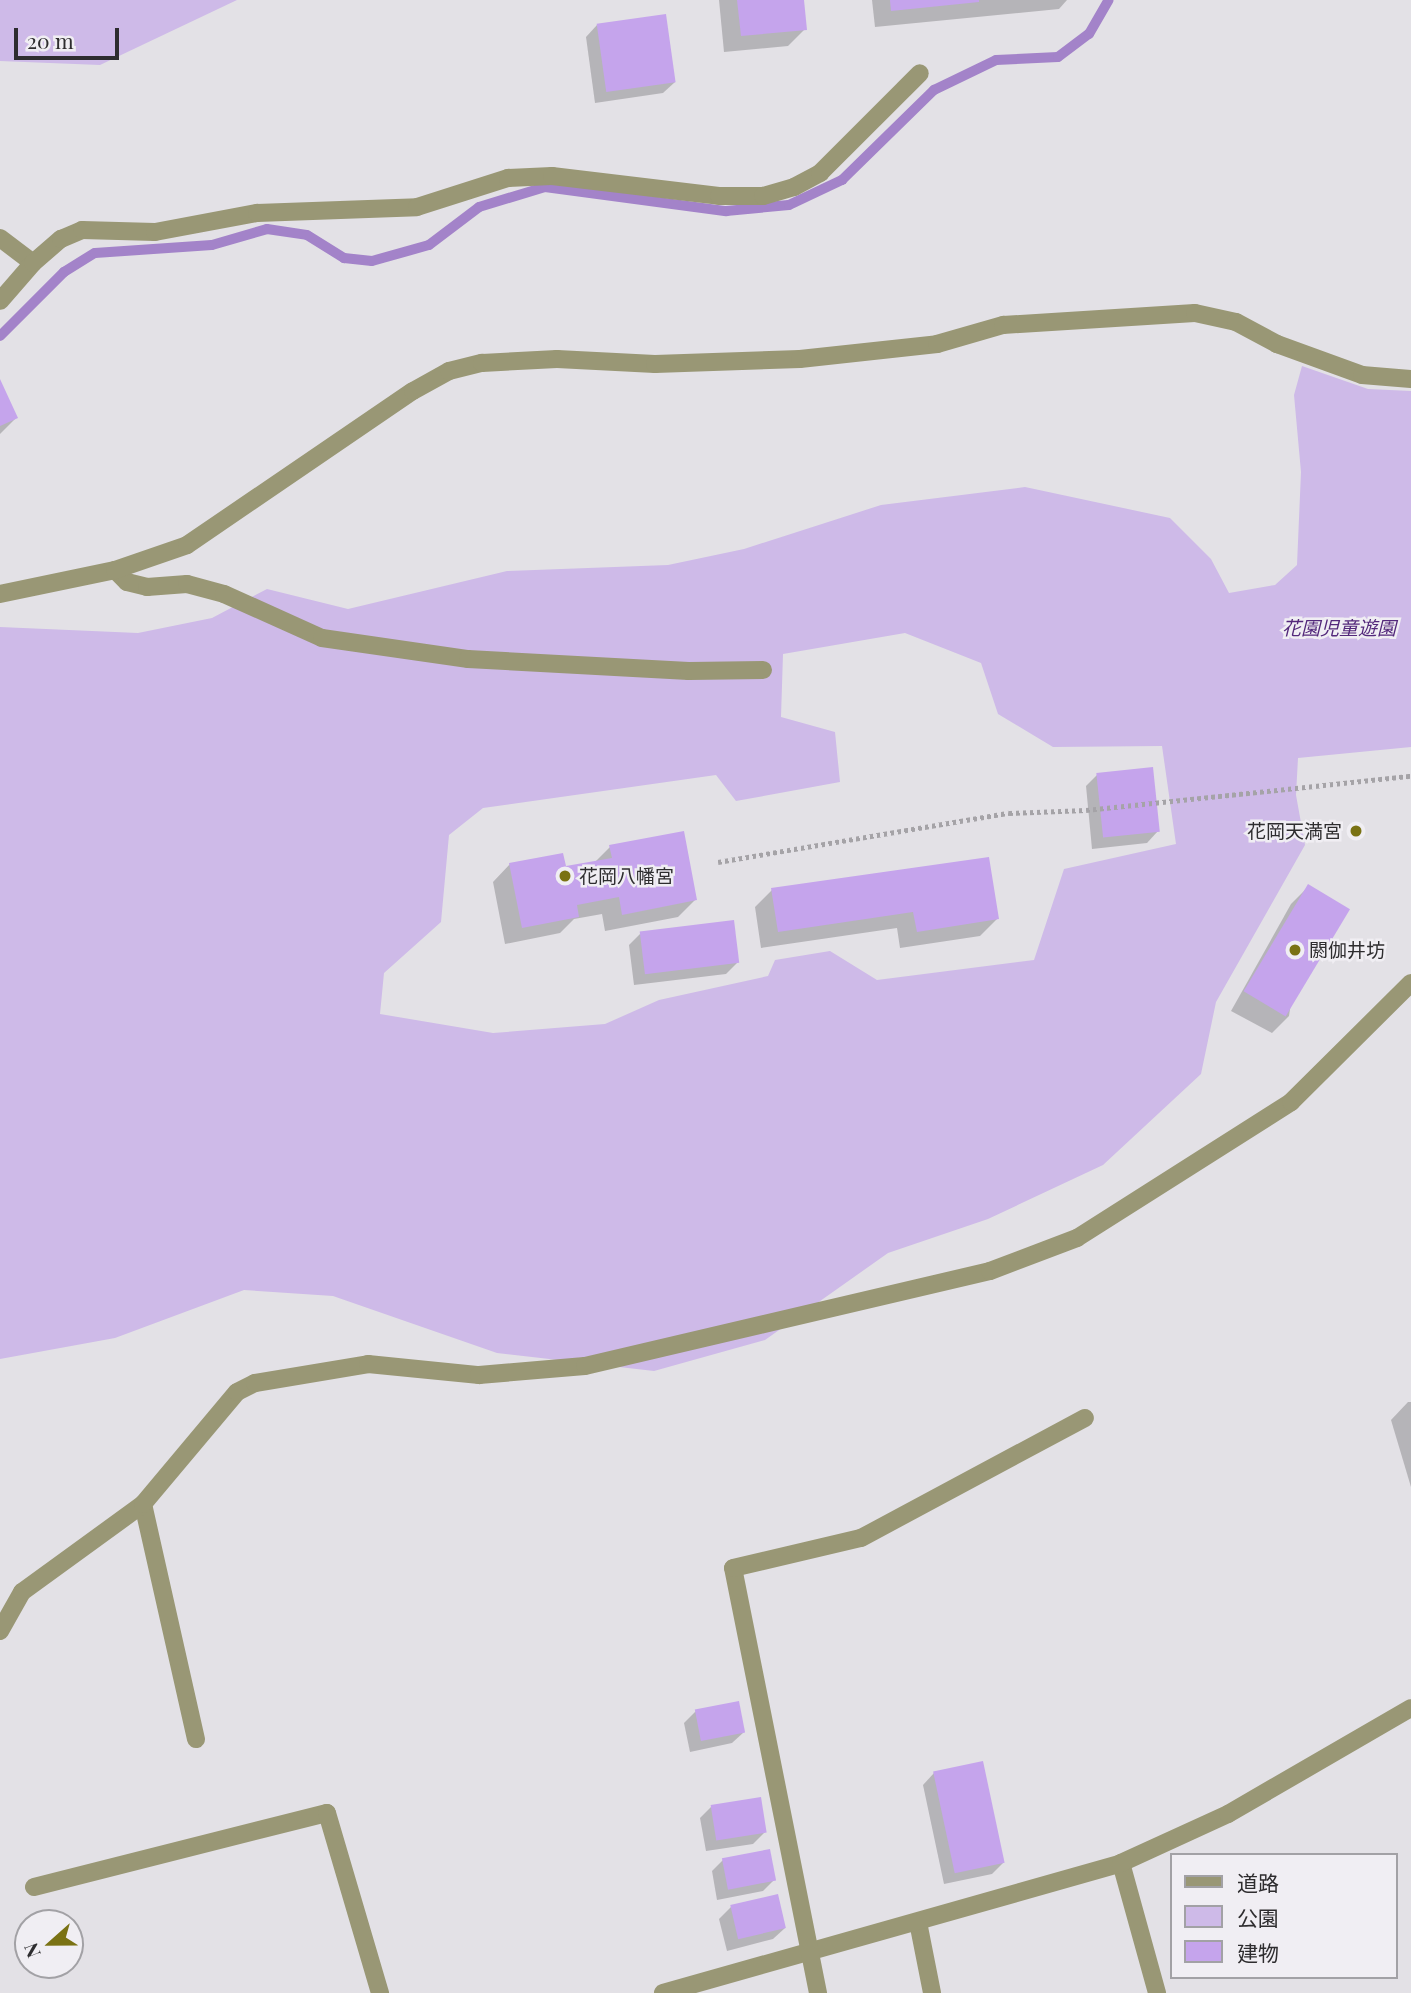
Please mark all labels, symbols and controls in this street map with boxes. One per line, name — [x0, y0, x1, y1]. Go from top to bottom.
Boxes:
scale bar — [18, 14, 122, 58]
text: 20 m — [27, 26, 74, 54]
park label: 花園児童遊園 — [1282, 617, 1396, 639]
place label: 花岡天満宮 — [1247, 820, 1342, 842]
marker: 花岡天満宮 — [1348, 823, 1364, 839]
place label: 花岡八幡宮 — [579, 865, 674, 887]
marker: 花岡八幡宮 — [557, 868, 573, 884]
place label: 閼伽井坊 — [1309, 939, 1385, 961]
marker: 閼伽井坊 — [1287, 942, 1303, 958]
legend — [1170, 1853, 1397, 1979]
text: 道路 — [1237, 1868, 1279, 1896]
text: 公園 — [1237, 1903, 1279, 1931]
north arrow — [14, 1909, 84, 1979]
text: 建物 — [1237, 1938, 1279, 1966]
text: N — [17, 1940, 46, 1962]

